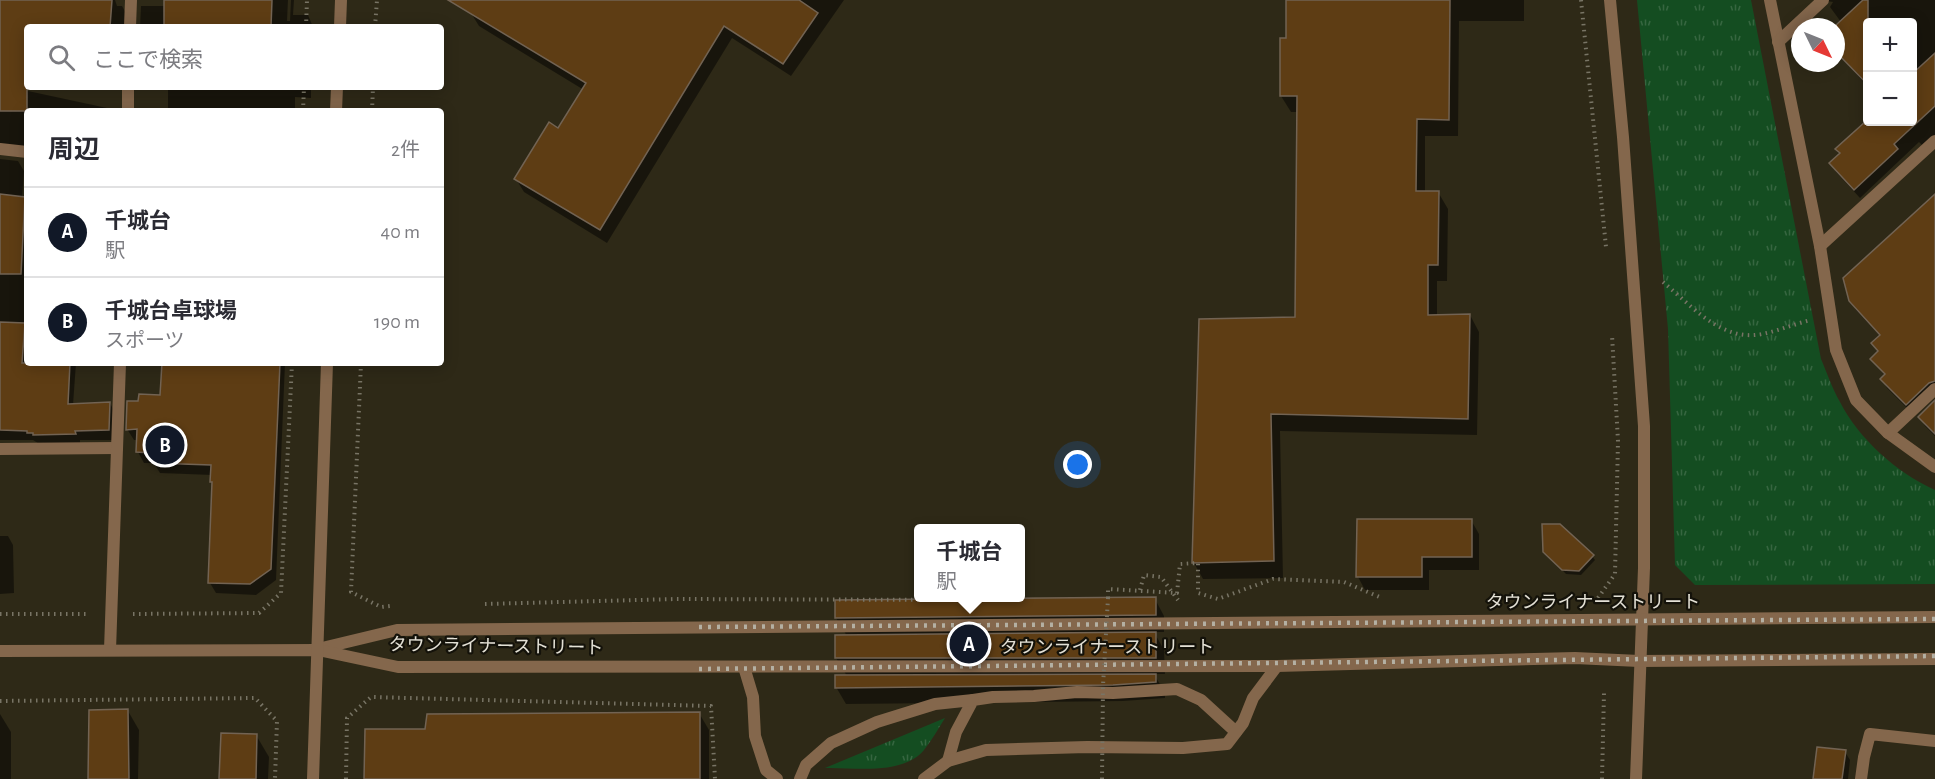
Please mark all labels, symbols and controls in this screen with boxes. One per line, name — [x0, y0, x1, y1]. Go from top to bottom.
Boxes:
north arrow — [1791, 18, 1845, 72]
map controls — [1863, 18, 1917, 126]
button: + — [1863, 18, 1917, 72]
search box — [24, 24, 444, 90]
icon: search — [45, 41, 78, 74]
text: ここで検索 — [93, 49, 203, 71]
button: − — [1863, 72, 1917, 126]
text: 周辺 — [48, 137, 100, 163]
text: 2件 — [391, 140, 420, 160]
text: 千城台 — [105, 210, 171, 232]
text: A — [62, 222, 74, 242]
text: 40 m — [381, 222, 420, 242]
text: 駅 — [105, 241, 125, 261]
text: 千城台卓球場 — [105, 300, 237, 322]
text: B — [62, 312, 73, 332]
text: 190 m — [374, 312, 420, 332]
text: スポーツ — [105, 331, 185, 351]
pin: B — [146, 422, 184, 468]
your location — [1063, 450, 1092, 479]
popup — [914, 524, 1025, 602]
text: 千城台 — [936, 541, 1003, 563]
text: 駅 — [936, 572, 956, 592]
street label: タウンライナーストリート — [1486, 593, 1700, 612]
pin: A — [950, 622, 988, 666]
street label: タウンライナーストリート — [388, 635, 604, 658]
street label: タウンライナーストリート — [1000, 638, 1214, 657]

